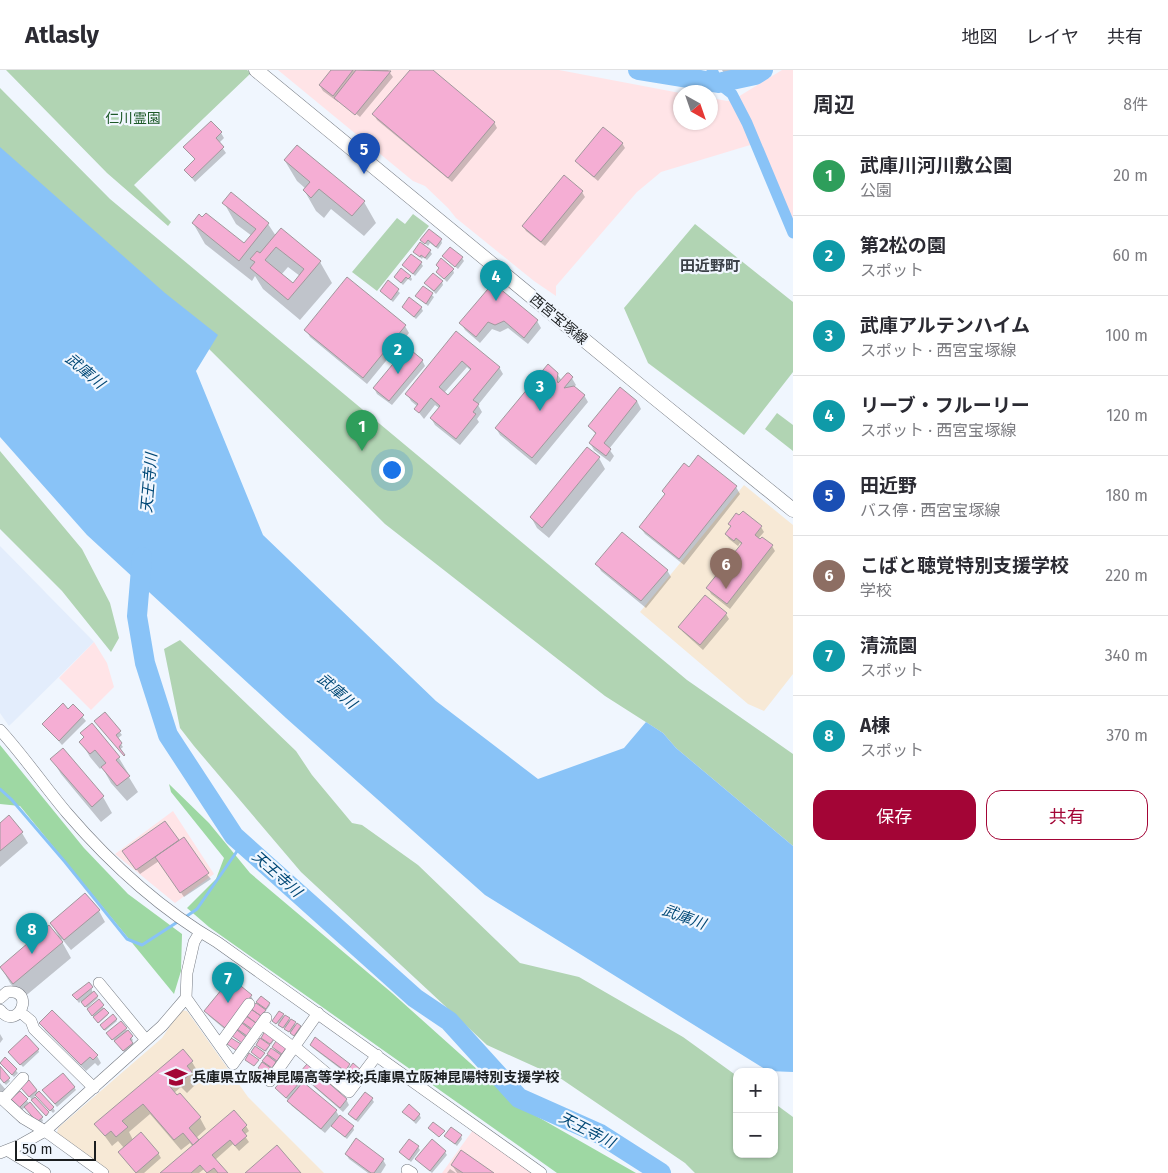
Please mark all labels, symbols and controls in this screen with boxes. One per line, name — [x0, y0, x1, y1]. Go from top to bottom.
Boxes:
text: Atlasly — [25, 21, 99, 49]
text: 地図 — [962, 26, 998, 48]
text: レイヤ — [1026, 26, 1079, 48]
text: 共有 — [1107, 26, 1143, 48]
north arrow — [673, 85, 718, 130]
text: 周辺 — [813, 92, 855, 118]
text: 8件 — [1123, 95, 1148, 114]
park label: 仁川霊園 — [105, 110, 161, 127]
pin: 5 — [348, 133, 380, 174]
text: 武庫川河川敷公園 — [860, 154, 1012, 177]
text: 1 — [825, 166, 833, 185]
text: 20 m — [1113, 166, 1148, 185]
text: 公園 — [860, 181, 892, 200]
text: 第2松の園 — [860, 234, 946, 257]
text: 2 — [825, 246, 833, 265]
text: 60 m — [1113, 246, 1148, 265]
district label: 田近野町 — [680, 257, 740, 275]
pin: 4 — [480, 260, 512, 301]
text: スポット — [860, 261, 924, 280]
street label: 西宮宝塚線 — [526, 290, 591, 348]
text: 武庫アルテンハイム — [860, 314, 1030, 337]
text: 3 — [825, 326, 833, 345]
text: 100 m — [1105, 326, 1148, 345]
pin: 2 — [382, 333, 414, 374]
text: スポット · 西宮宝塚線 — [860, 341, 1016, 360]
water label: 武庫川 — [62, 350, 110, 394]
pin: 3 — [524, 370, 556, 411]
text: リーブ・フルーリー — [860, 394, 1030, 417]
text: 4 — [824, 406, 834, 425]
text: 120 m — [1106, 406, 1148, 425]
pin: 1 — [346, 410, 378, 451]
text: スポット · 西宮宝塚線 — [860, 421, 1016, 440]
water label: 天王寺川 — [137, 450, 161, 514]
your location — [379, 457, 405, 483]
text: 田近野 — [860, 474, 917, 497]
text: 5 — [825, 486, 833, 505]
text: 180 m — [1105, 486, 1148, 505]
text: バス停 · 西宮宝塚線 — [860, 501, 1000, 520]
pin: 6 — [710, 548, 742, 589]
text: こばと聴覚特別支援学校 — [860, 554, 1069, 577]
text: 6 — [824, 566, 834, 585]
text: 220 m — [1105, 566, 1148, 585]
text: 学校 — [860, 581, 892, 600]
text: 清流園 — [860, 634, 917, 657]
text: 7 — [825, 646, 833, 665]
text: 340 m — [1105, 646, 1148, 665]
text: スポット — [860, 661, 924, 680]
water label: 武庫川 — [314, 670, 362, 714]
text: A棟 — [860, 714, 890, 737]
text: 8 — [824, 726, 834, 745]
text: 370 m — [1106, 726, 1148, 745]
text: スポット — [860, 741, 924, 760]
button: 保存 — [813, 790, 976, 840]
button: 共有 — [986, 790, 1148, 840]
water label: 天王寺川 — [249, 847, 307, 902]
water label: 武庫川 — [660, 901, 710, 934]
pin: 8 — [16, 913, 48, 954]
pin: 7 — [212, 962, 244, 1003]
school or university icon: 兵庫県立阪神昆陽高等学校;兵庫県立阪神昆陽特別支援学校 — [163, 1064, 189, 1090]
map controls — [733, 1068, 778, 1158]
button: + — [733, 1068, 778, 1113]
place label: 兵庫県立阪神昆陽高等学校;兵庫県立阪神昆陽特別支援学校 — [192, 1069, 559, 1086]
water label: 天王寺川 — [556, 1108, 620, 1153]
button: − — [733, 1113, 778, 1158]
scale bar — [15, 1138, 96, 1161]
text: 50 m — [22, 1141, 53, 1158]

